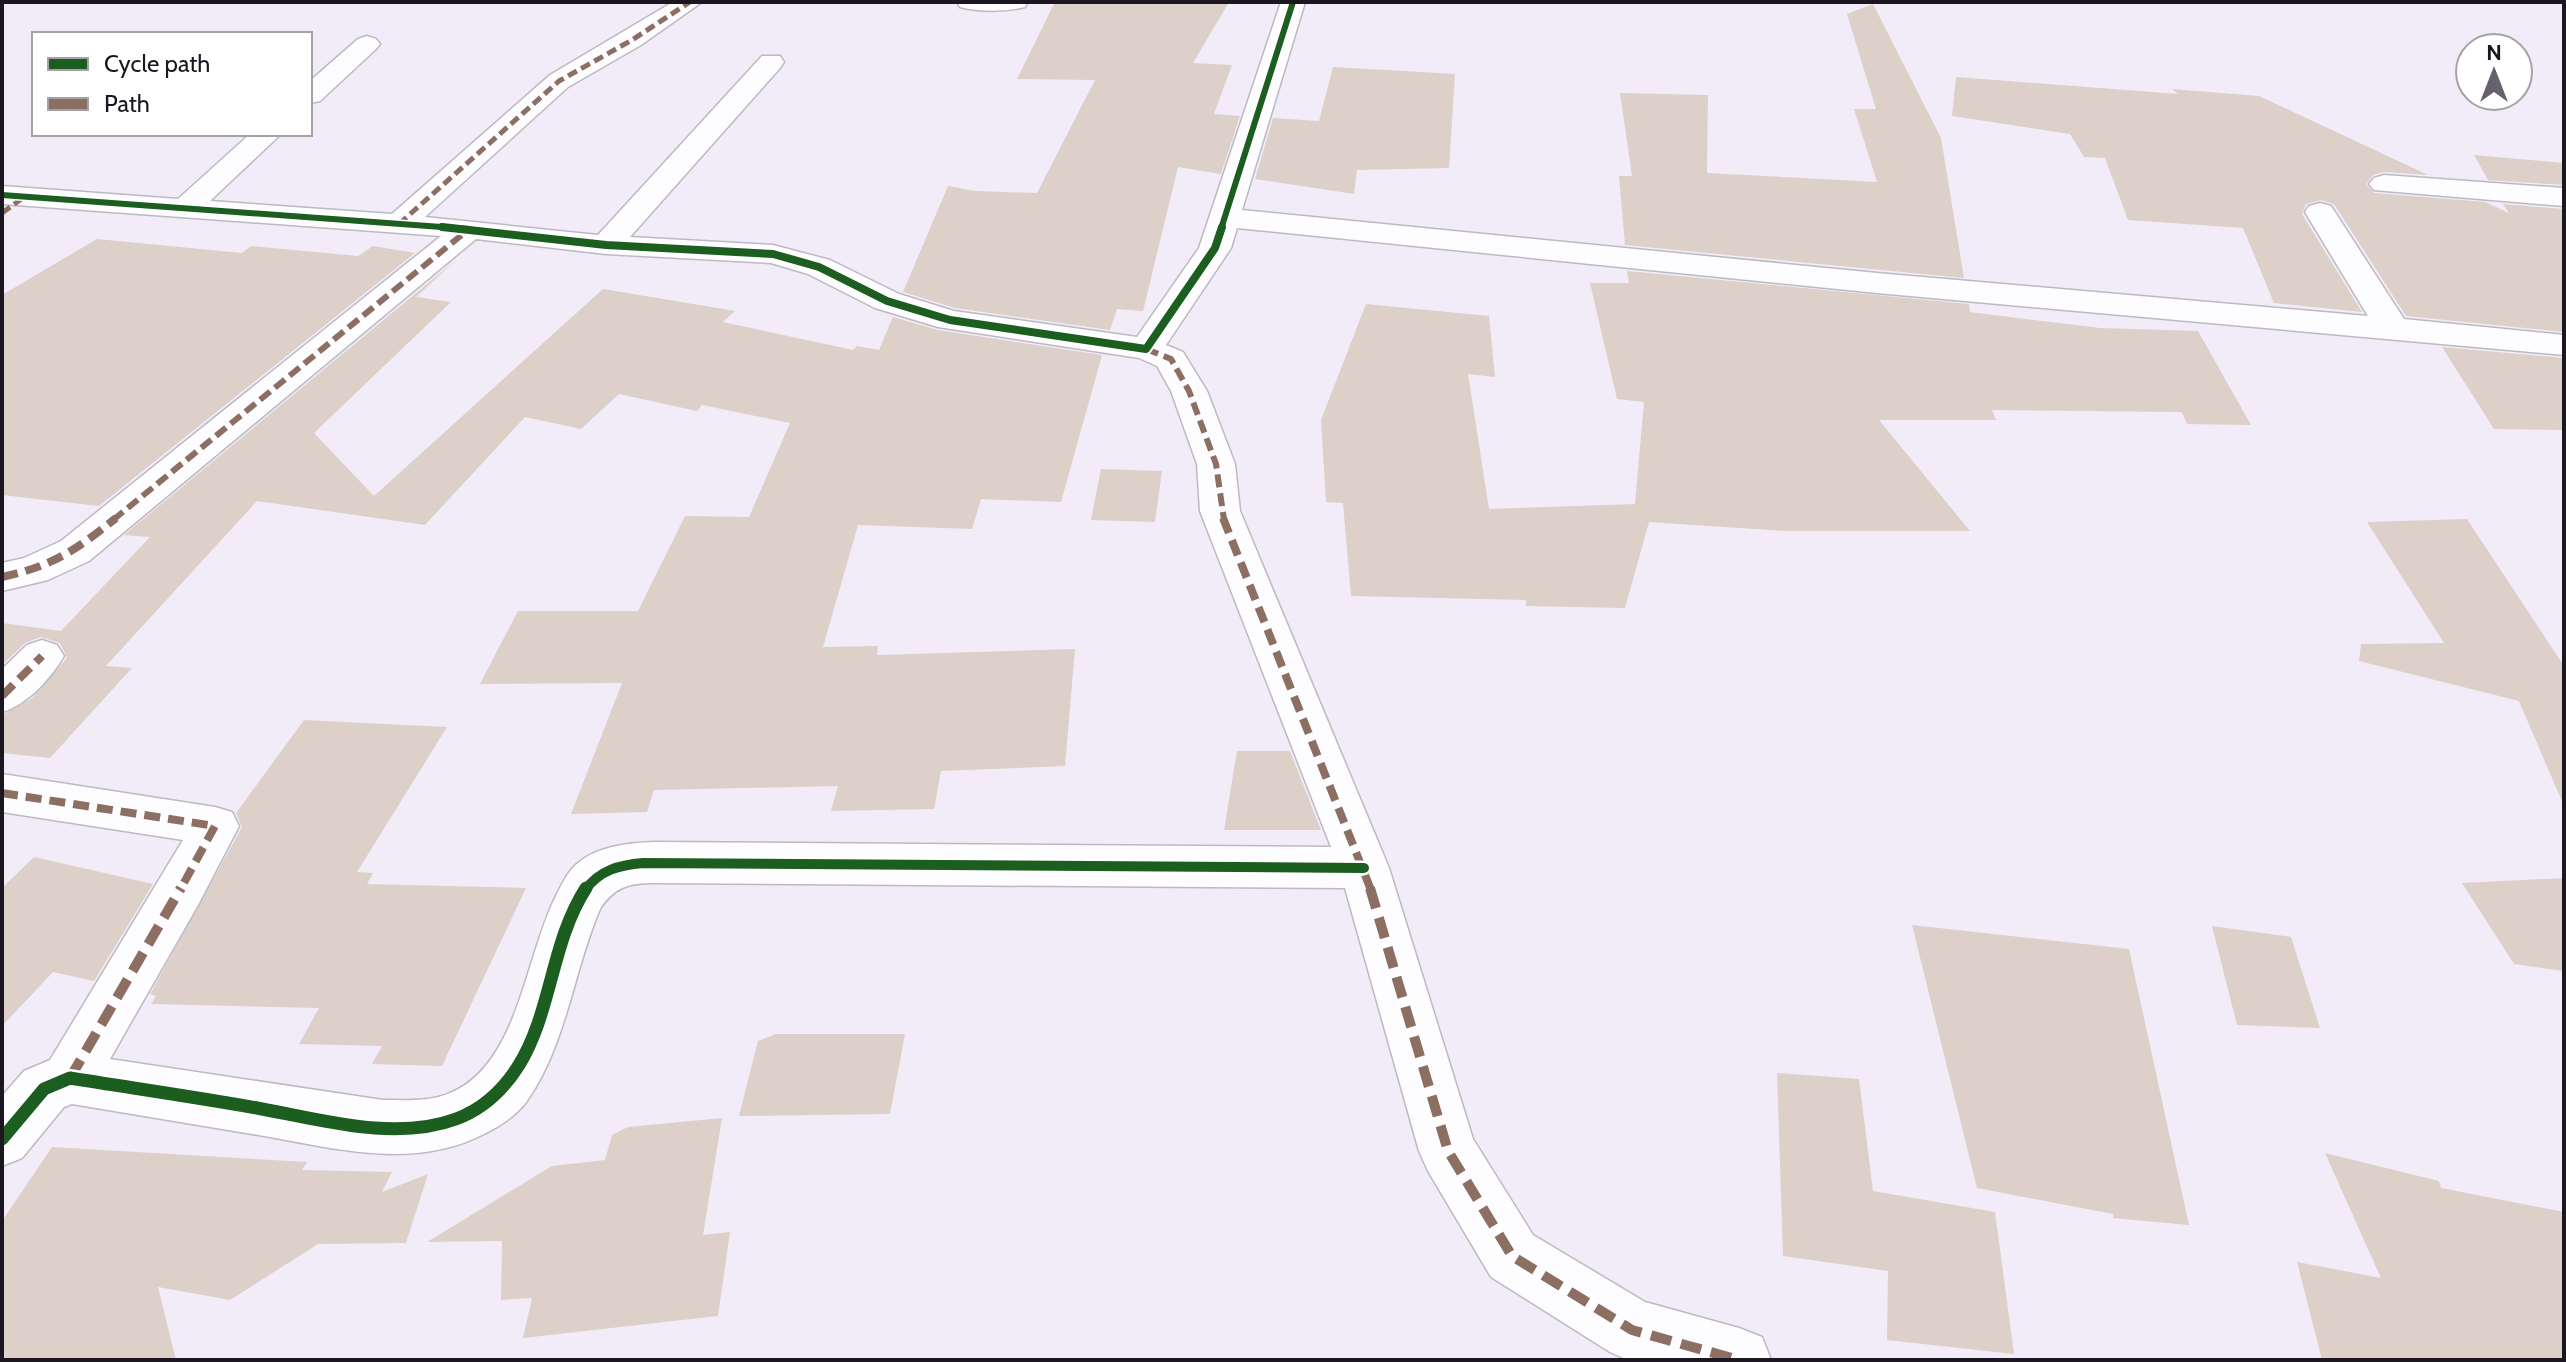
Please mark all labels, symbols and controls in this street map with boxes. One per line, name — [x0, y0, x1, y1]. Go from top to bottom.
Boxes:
legend — [32, 32, 312, 136]
north arrow — [2454, 32, 2534, 112]
text: N — [2486, 39, 2502, 66]
text: Cycle path — [104, 49, 210, 78]
text: Path — [104, 89, 150, 118]

